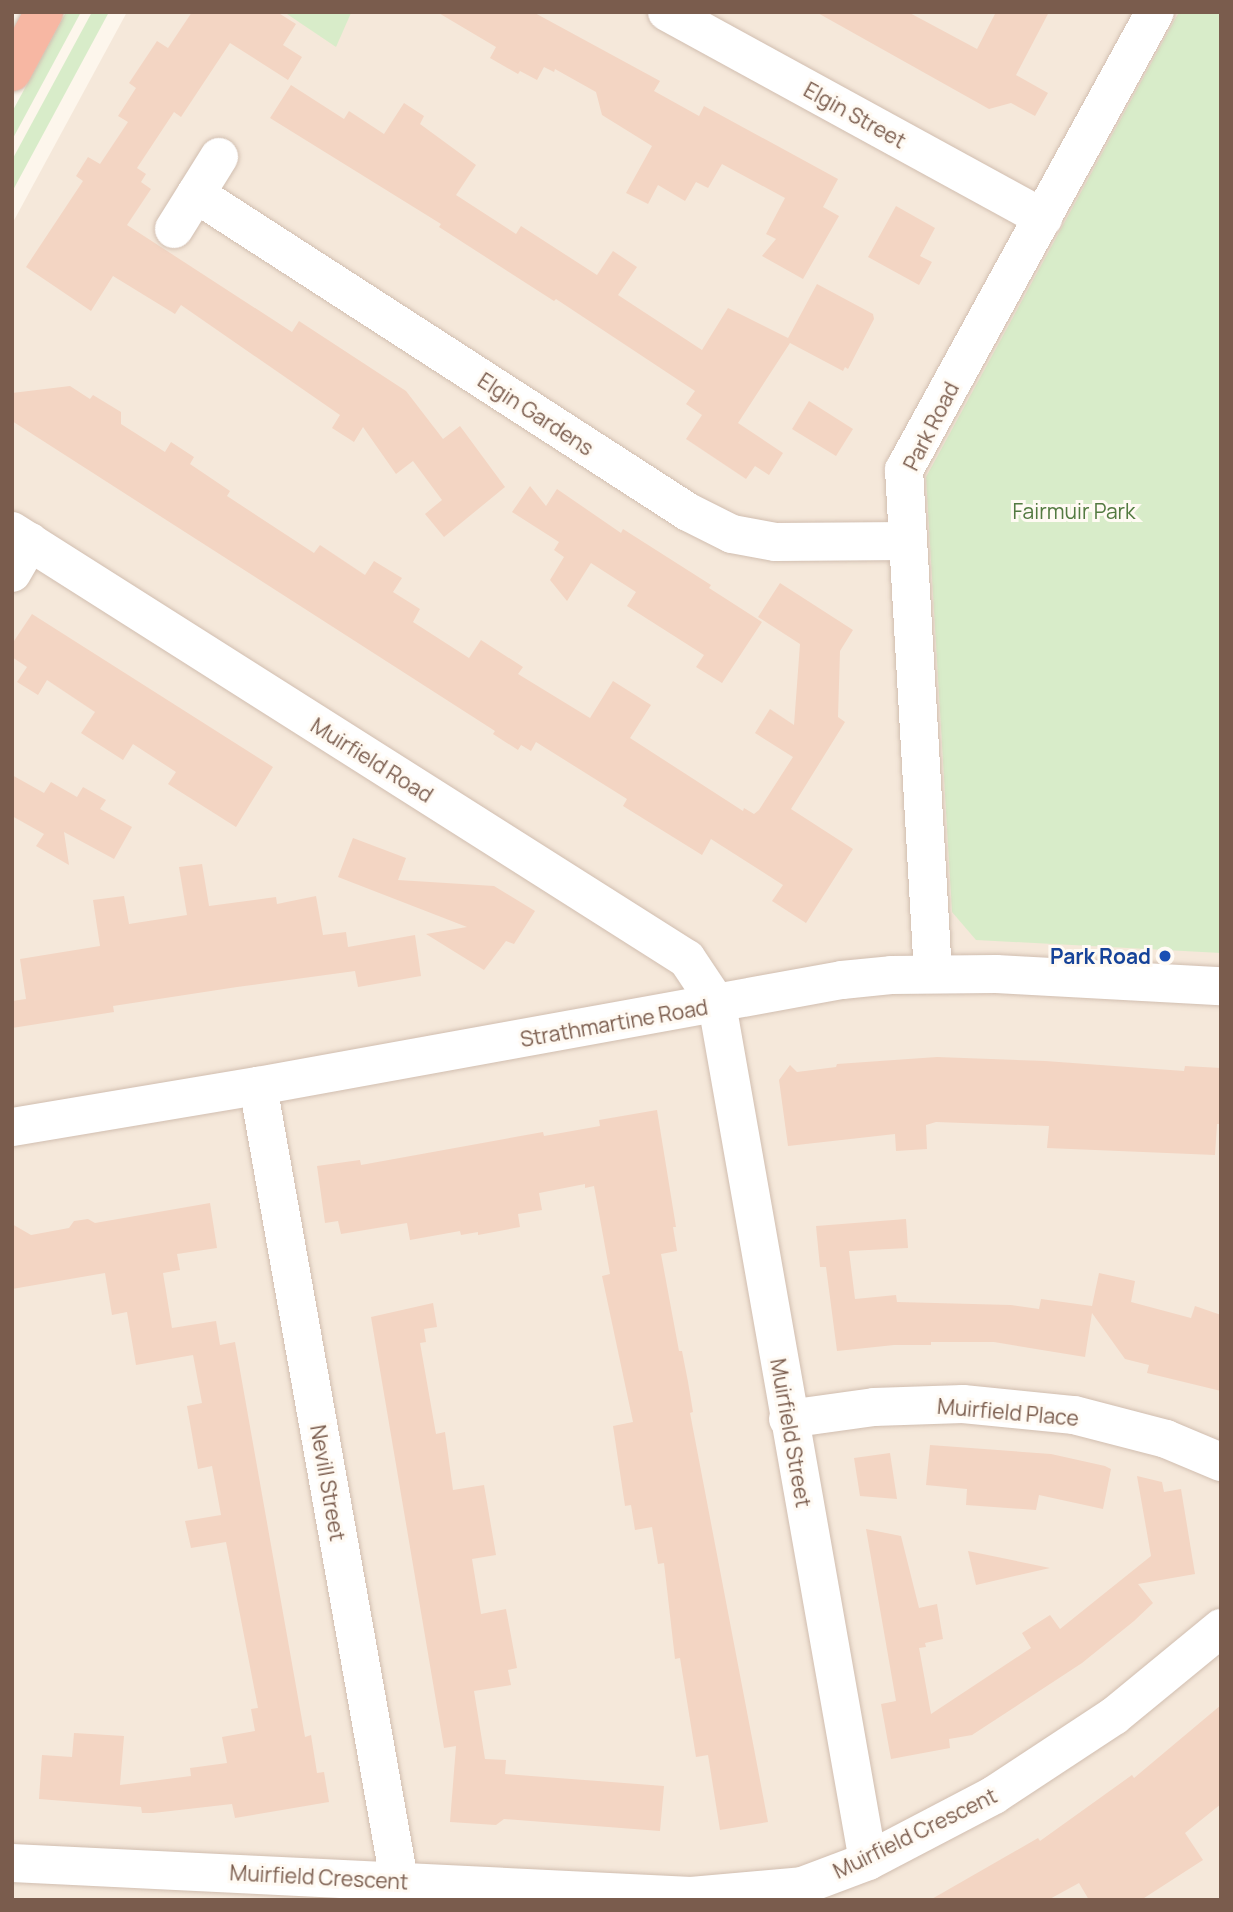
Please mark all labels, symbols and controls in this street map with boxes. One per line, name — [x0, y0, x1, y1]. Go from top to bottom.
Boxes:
street label: Elgin Street — [800, 77, 910, 153]
street label: Elgin Gardens — [474, 367, 598, 461]
street label: Park Road — [898, 378, 964, 474]
park label: Fairmuir Park — [1012, 498, 1136, 524]
street label: Muirfield Road — [306, 713, 438, 807]
place label: Park Road — [1050, 943, 1151, 969]
marker: Park Road — [1157, 948, 1173, 964]
street label: Strathmartine Road — [518, 994, 710, 1052]
street label: Muirfield Street — [766, 1357, 816, 1509]
street label: Muirfield Place — [936, 1393, 1080, 1431]
street label: Nevill Street — [305, 1423, 351, 1543]
street label: Muirfield Crescent — [829, 1782, 1001, 1884]
street label: Muirfield Crescent — [229, 1860, 409, 1894]

